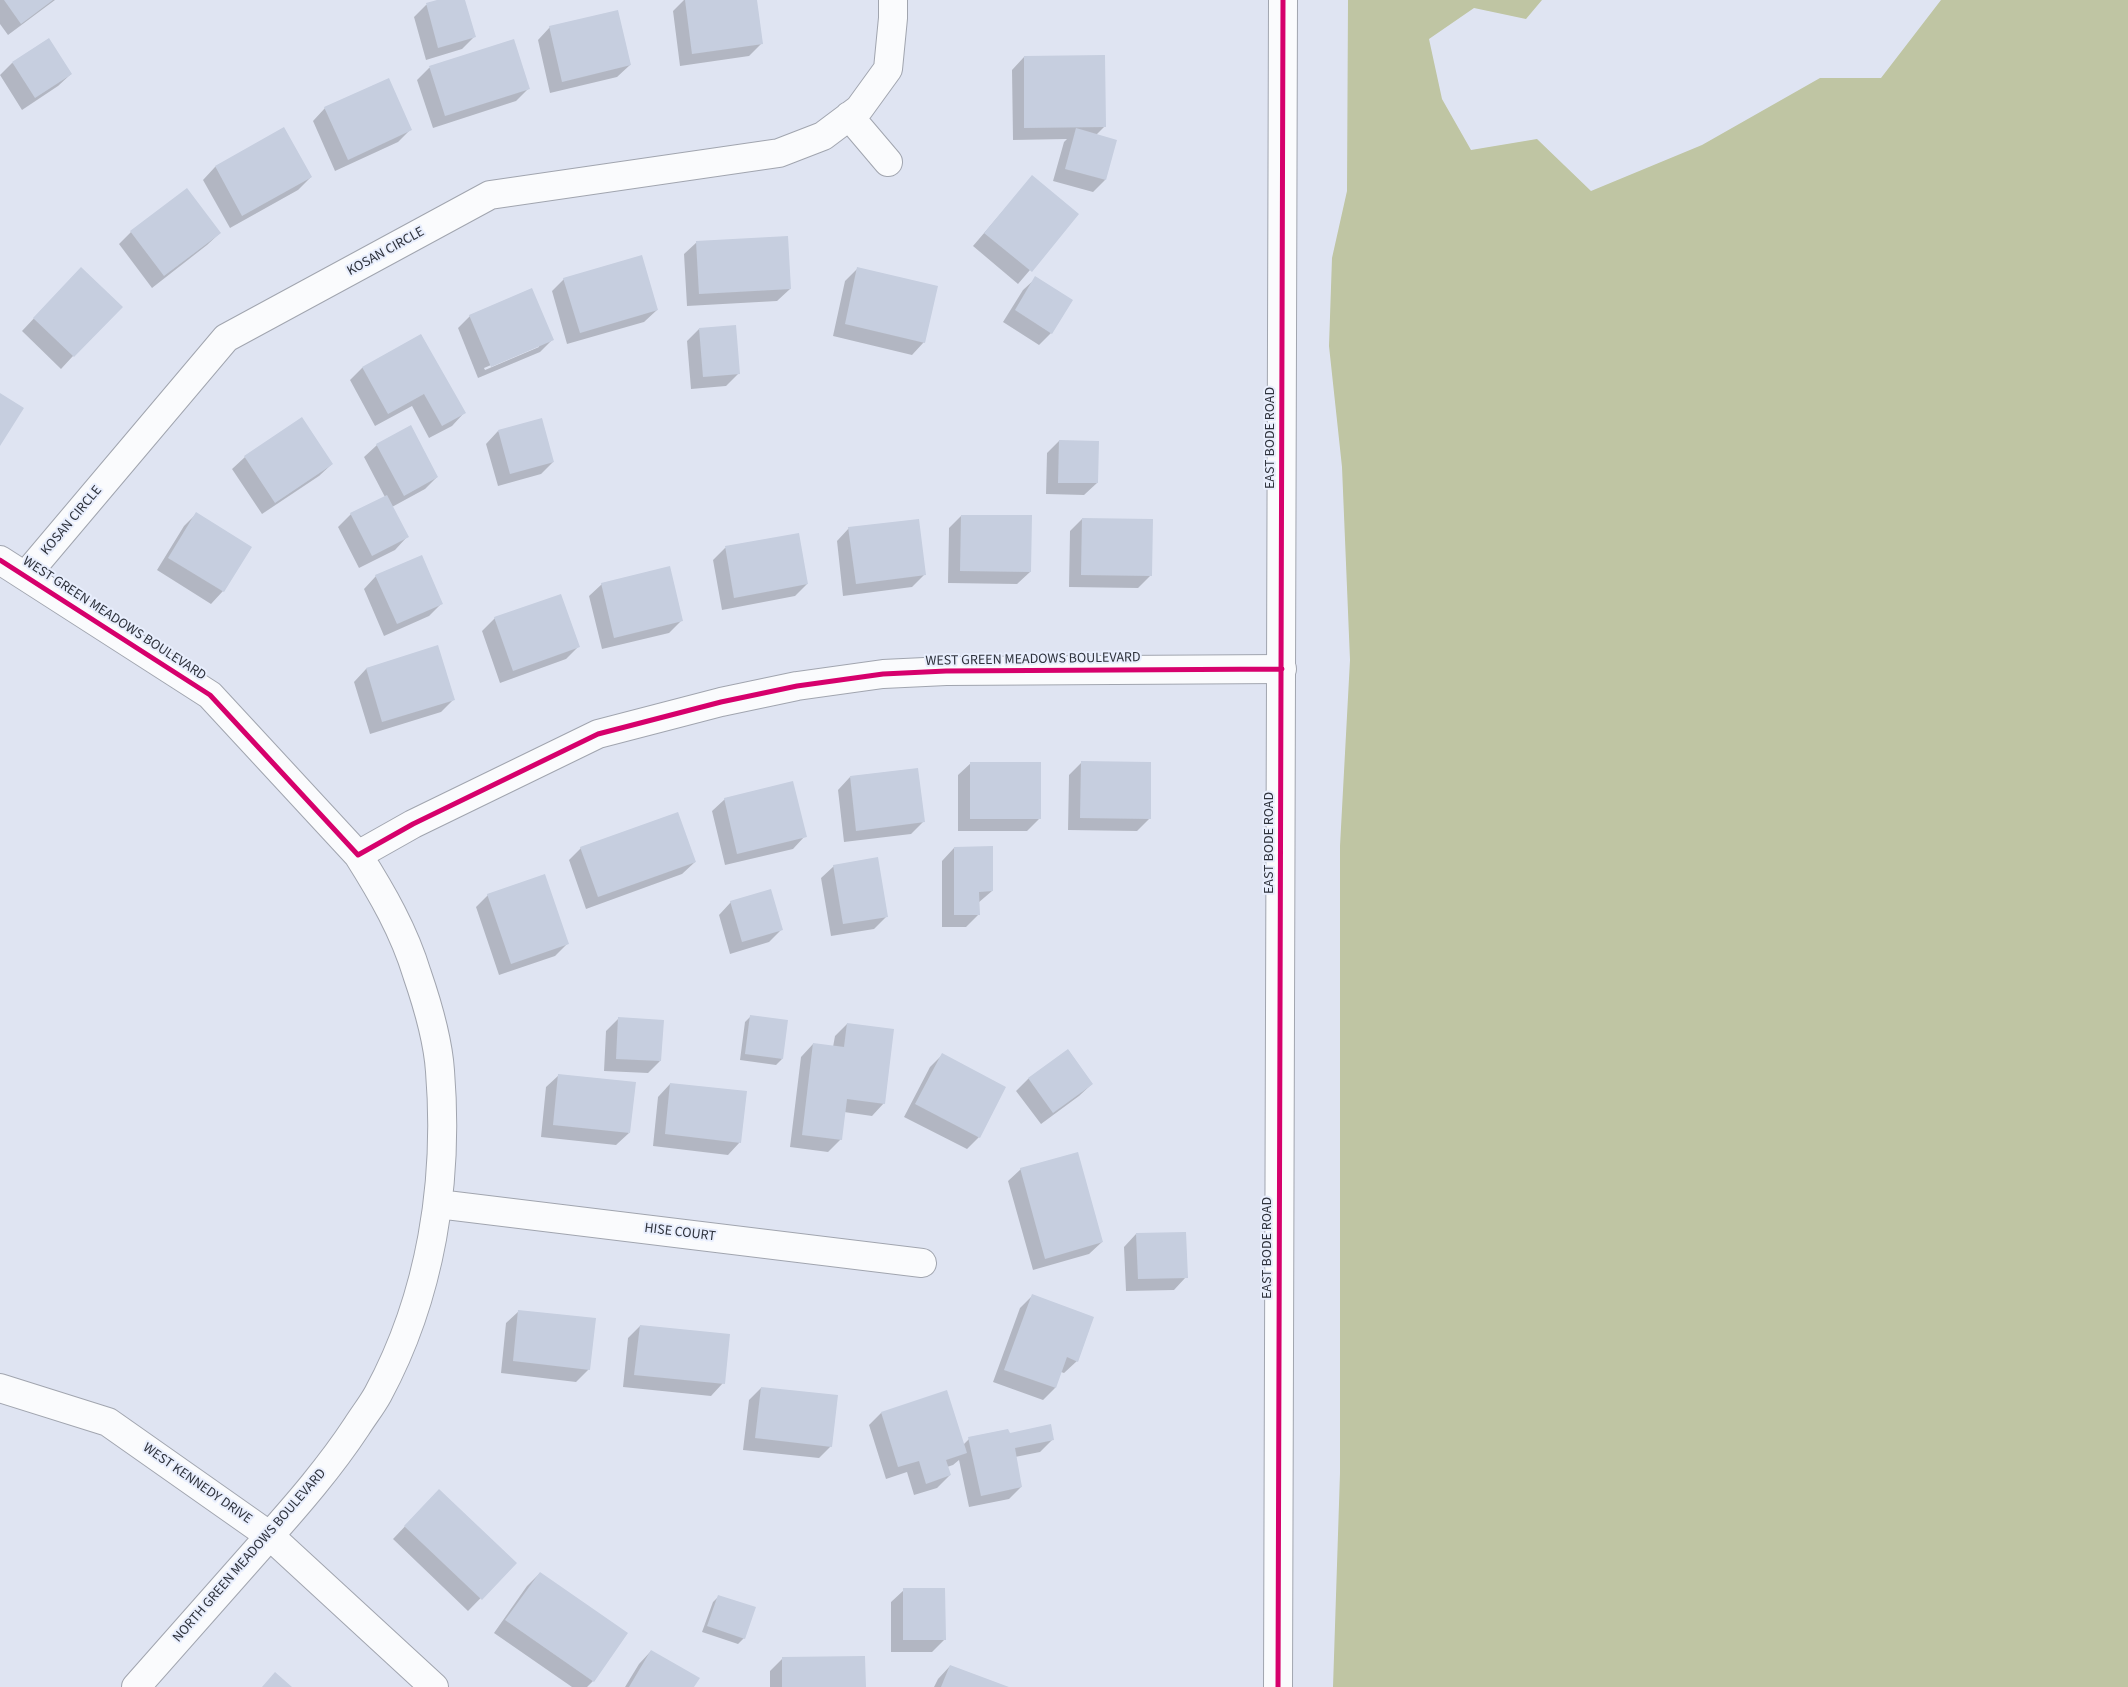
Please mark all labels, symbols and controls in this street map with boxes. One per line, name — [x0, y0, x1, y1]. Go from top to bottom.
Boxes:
street label: KOSAN CIRCLE — [344, 224, 428, 280]
street label: EAST BODE ROAD — [1263, 387, 1279, 489]
street label: KOSAN CIRCLE — [38, 483, 106, 559]
street label: WEST GREEN MEADOWS BOULEVARD — [19, 553, 209, 685]
street label: WEST GREEN MEADOWS BOULEVARD — [925, 650, 1141, 670]
street label: EAST BODE ROAD — [1262, 792, 1278, 894]
street label: EAST BODE ROAD — [1260, 1197, 1276, 1299]
street label: HISE COURT — [643, 1220, 717, 1246]
street label: WEST KENNEDY DRIVE — [139, 1440, 255, 1528]
street label: NORTH GREEN MEADOWS BOULEVARD — [170, 1466, 330, 1646]

